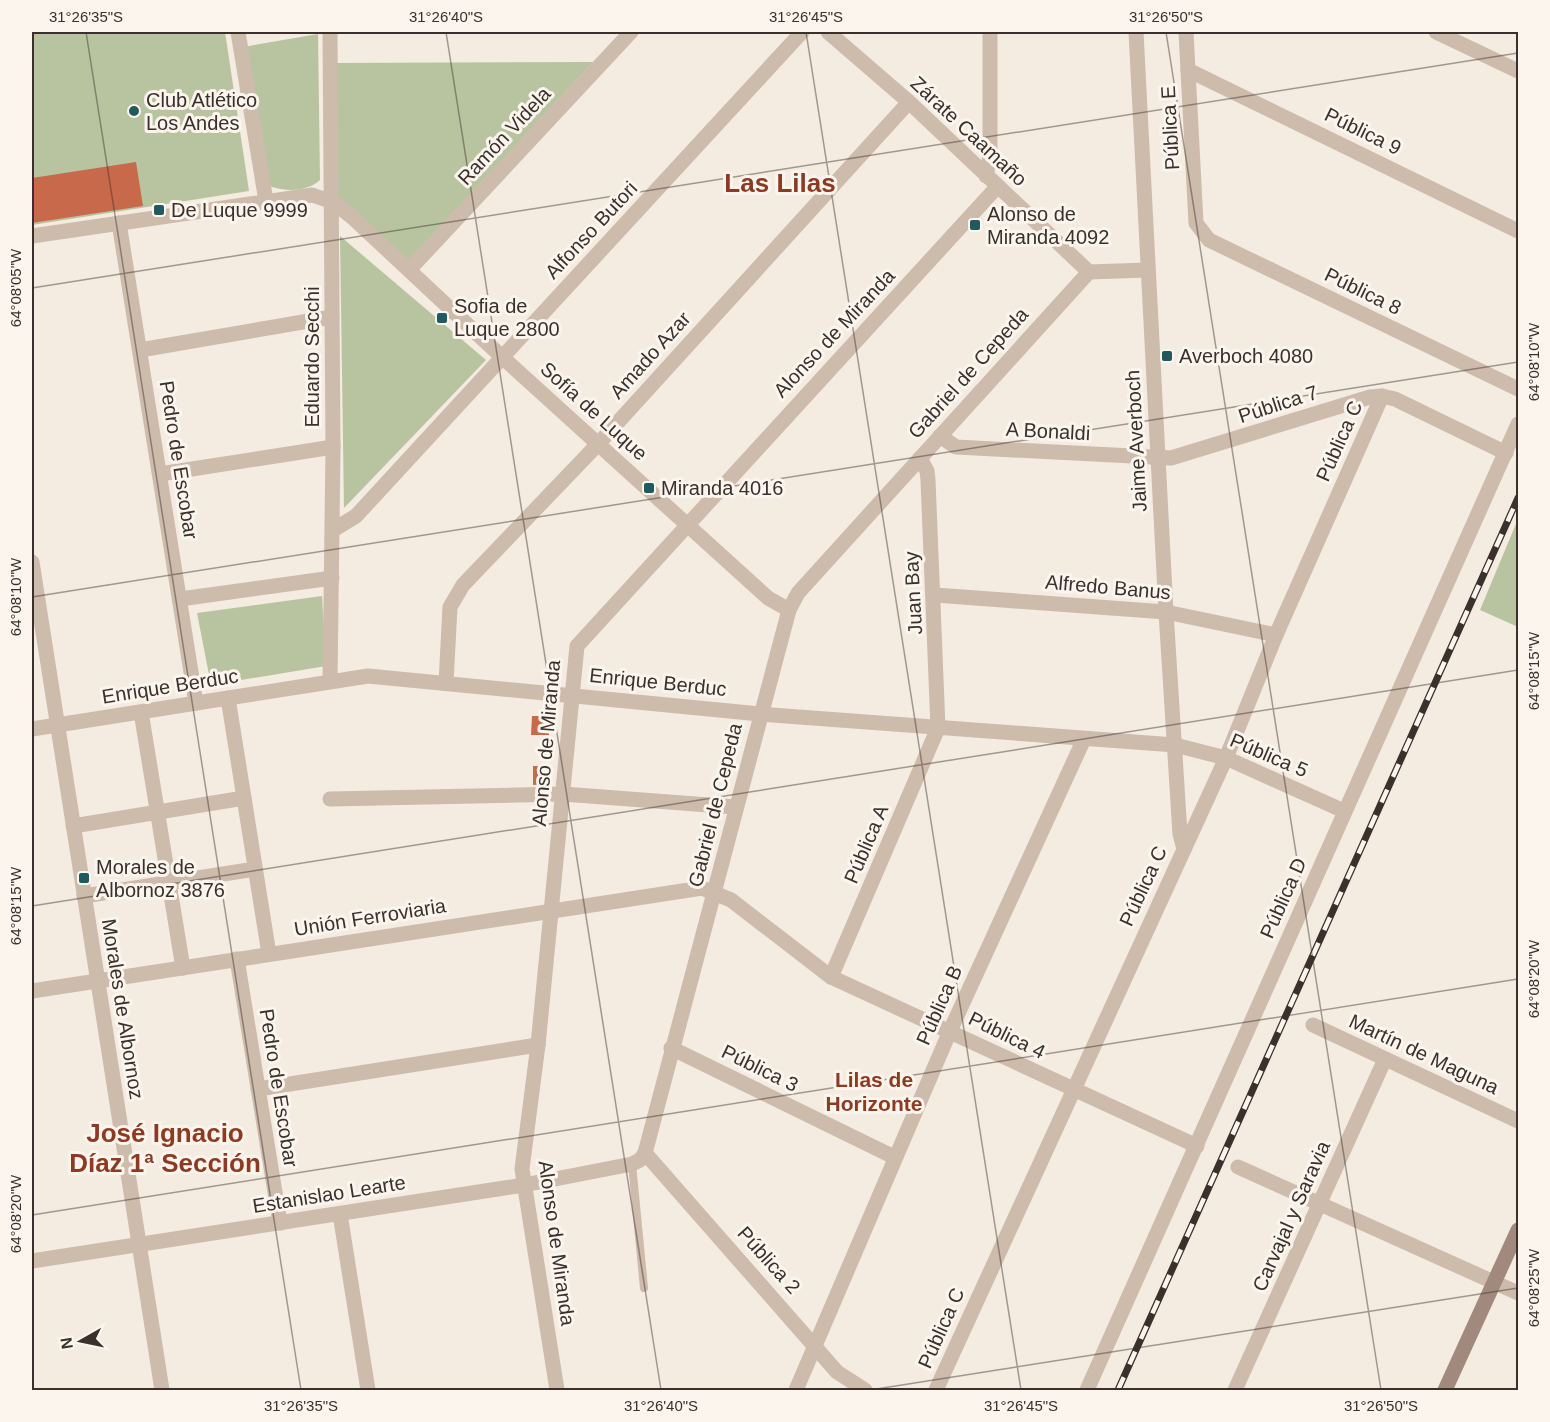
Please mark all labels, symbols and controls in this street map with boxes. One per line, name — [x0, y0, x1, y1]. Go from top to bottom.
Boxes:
text: 31°26'35"S — [49, 8, 123, 25]
text: 31°26'40"S — [409, 8, 483, 25]
text: 31°26'45"S — [769, 8, 843, 25]
text: 31°26'50"S — [1129, 8, 1203, 25]
street label: Zárate Caamaño — [907, 72, 1031, 190]
street label: Ramón Videla — [453, 82, 555, 189]
street label: Pública E — [1157, 85, 1183, 171]
place label: Club Atlético Los Andes — [146, 89, 257, 134]
street label: Pública 9 — [1321, 103, 1405, 159]
marker: Club Atlético Los Andes — [127, 104, 141, 118]
district label: Las Lilas — [724, 168, 836, 198]
street label: Alfonso Butori — [540, 177, 642, 283]
place label: De Luque 9999 — [171, 199, 308, 221]
marker: De Luque 9999 — [152, 203, 166, 217]
place label: Alonso de Miranda 4092 — [987, 203, 1109, 248]
marker: Alonso de Miranda 4092 — [968, 218, 982, 232]
text: 64°08'05"W — [7, 248, 24, 327]
street label: Pública 8 — [1321, 263, 1405, 319]
street label: Alonso de Miranda — [769, 264, 900, 401]
street label: Eduardo Secchi — [301, 286, 323, 428]
place label: Sofia de Luque 2800 — [454, 295, 560, 340]
street label: Gabriel de Cepeda — [904, 303, 1033, 443]
street label: Amado Azar — [605, 307, 695, 403]
marker: Sofia de Luque 2800 — [435, 311, 449, 325]
text: 64°08'10"W — [1525, 322, 1542, 401]
place label: Averboch 4080 — [1179, 345, 1313, 367]
marker: Averboch 4080 — [1160, 349, 1174, 363]
street label: Sofía de Luque — [536, 357, 652, 465]
street label: Jaime Averboch — [1121, 370, 1151, 512]
street label: Pedro de Escobar — [156, 379, 202, 541]
street label: Pública 7 — [1235, 381, 1321, 427]
street label: Pública C — [1312, 397, 1366, 485]
street label: A Bonaldi — [1005, 418, 1091, 444]
place label: Miranda 4016 — [661, 477, 783, 499]
marker: Miranda 4016 — [642, 481, 656, 495]
street label: Juan Bay — [900, 551, 926, 635]
text: 64°08'10"W — [7, 557, 24, 636]
street label: Alfredo Banus — [1044, 571, 1172, 603]
text: 64°08'15"W — [1525, 631, 1542, 710]
street label: Alonso de Miranda — [528, 658, 564, 827]
street label: Enrique Berduc — [100, 664, 240, 708]
street label: Enrique Berduc — [588, 664, 728, 700]
street label: Gabriel de Cepeda — [684, 720, 746, 889]
street label: Pública 5 — [1227, 729, 1311, 781]
street label: Pública A — [840, 801, 893, 887]
street label: Pública C — [1115, 843, 1171, 929]
street label: Pública D — [1256, 854, 1310, 942]
place label: Morales de Albornoz 3876 — [96, 856, 225, 901]
text: 64°08'15"W — [7, 866, 24, 945]
marker: Morales de Albornoz 3876 — [77, 871, 91, 885]
street label: Unión Ferroviaria — [293, 894, 448, 940]
street label: Morales de Albornoz — [98, 917, 148, 1101]
text: 64°08'20"W — [1525, 939, 1542, 1018]
street label: Pública B — [912, 962, 966, 1048]
street label: Pedro de Escobar — [256, 1007, 302, 1169]
street label: Pública 4 — [965, 1007, 1049, 1063]
street label: Martín de Maguna — [1346, 1010, 1503, 1099]
street label: Pública 3 — [718, 1040, 802, 1096]
district label: Lilas de Horizonte — [826, 1068, 922, 1115]
district label: José Ignacio Díaz 1ª Sección — [69, 1118, 261, 1178]
street label: Carvajal y Saravia — [1248, 1137, 1334, 1295]
street label: Alonso de Miranda — [535, 1159, 580, 1328]
street label: Estanislao Learte — [251, 1171, 407, 1217]
text: 64°08'20"W — [7, 1174, 24, 1253]
street label: Pública 2 — [733, 1222, 805, 1298]
text: 64°08'25"W — [1525, 1248, 1542, 1327]
street label: Pública C — [914, 1284, 968, 1372]
north arrow — [51, 1311, 111, 1371]
text: N — [57, 1336, 76, 1350]
text: 31°26'35"S — [264, 1397, 338, 1414]
text: 31°26'40"S — [624, 1397, 698, 1414]
text: 31°26'45"S — [984, 1397, 1058, 1414]
text: 31°26'50"S — [1344, 1397, 1418, 1414]

